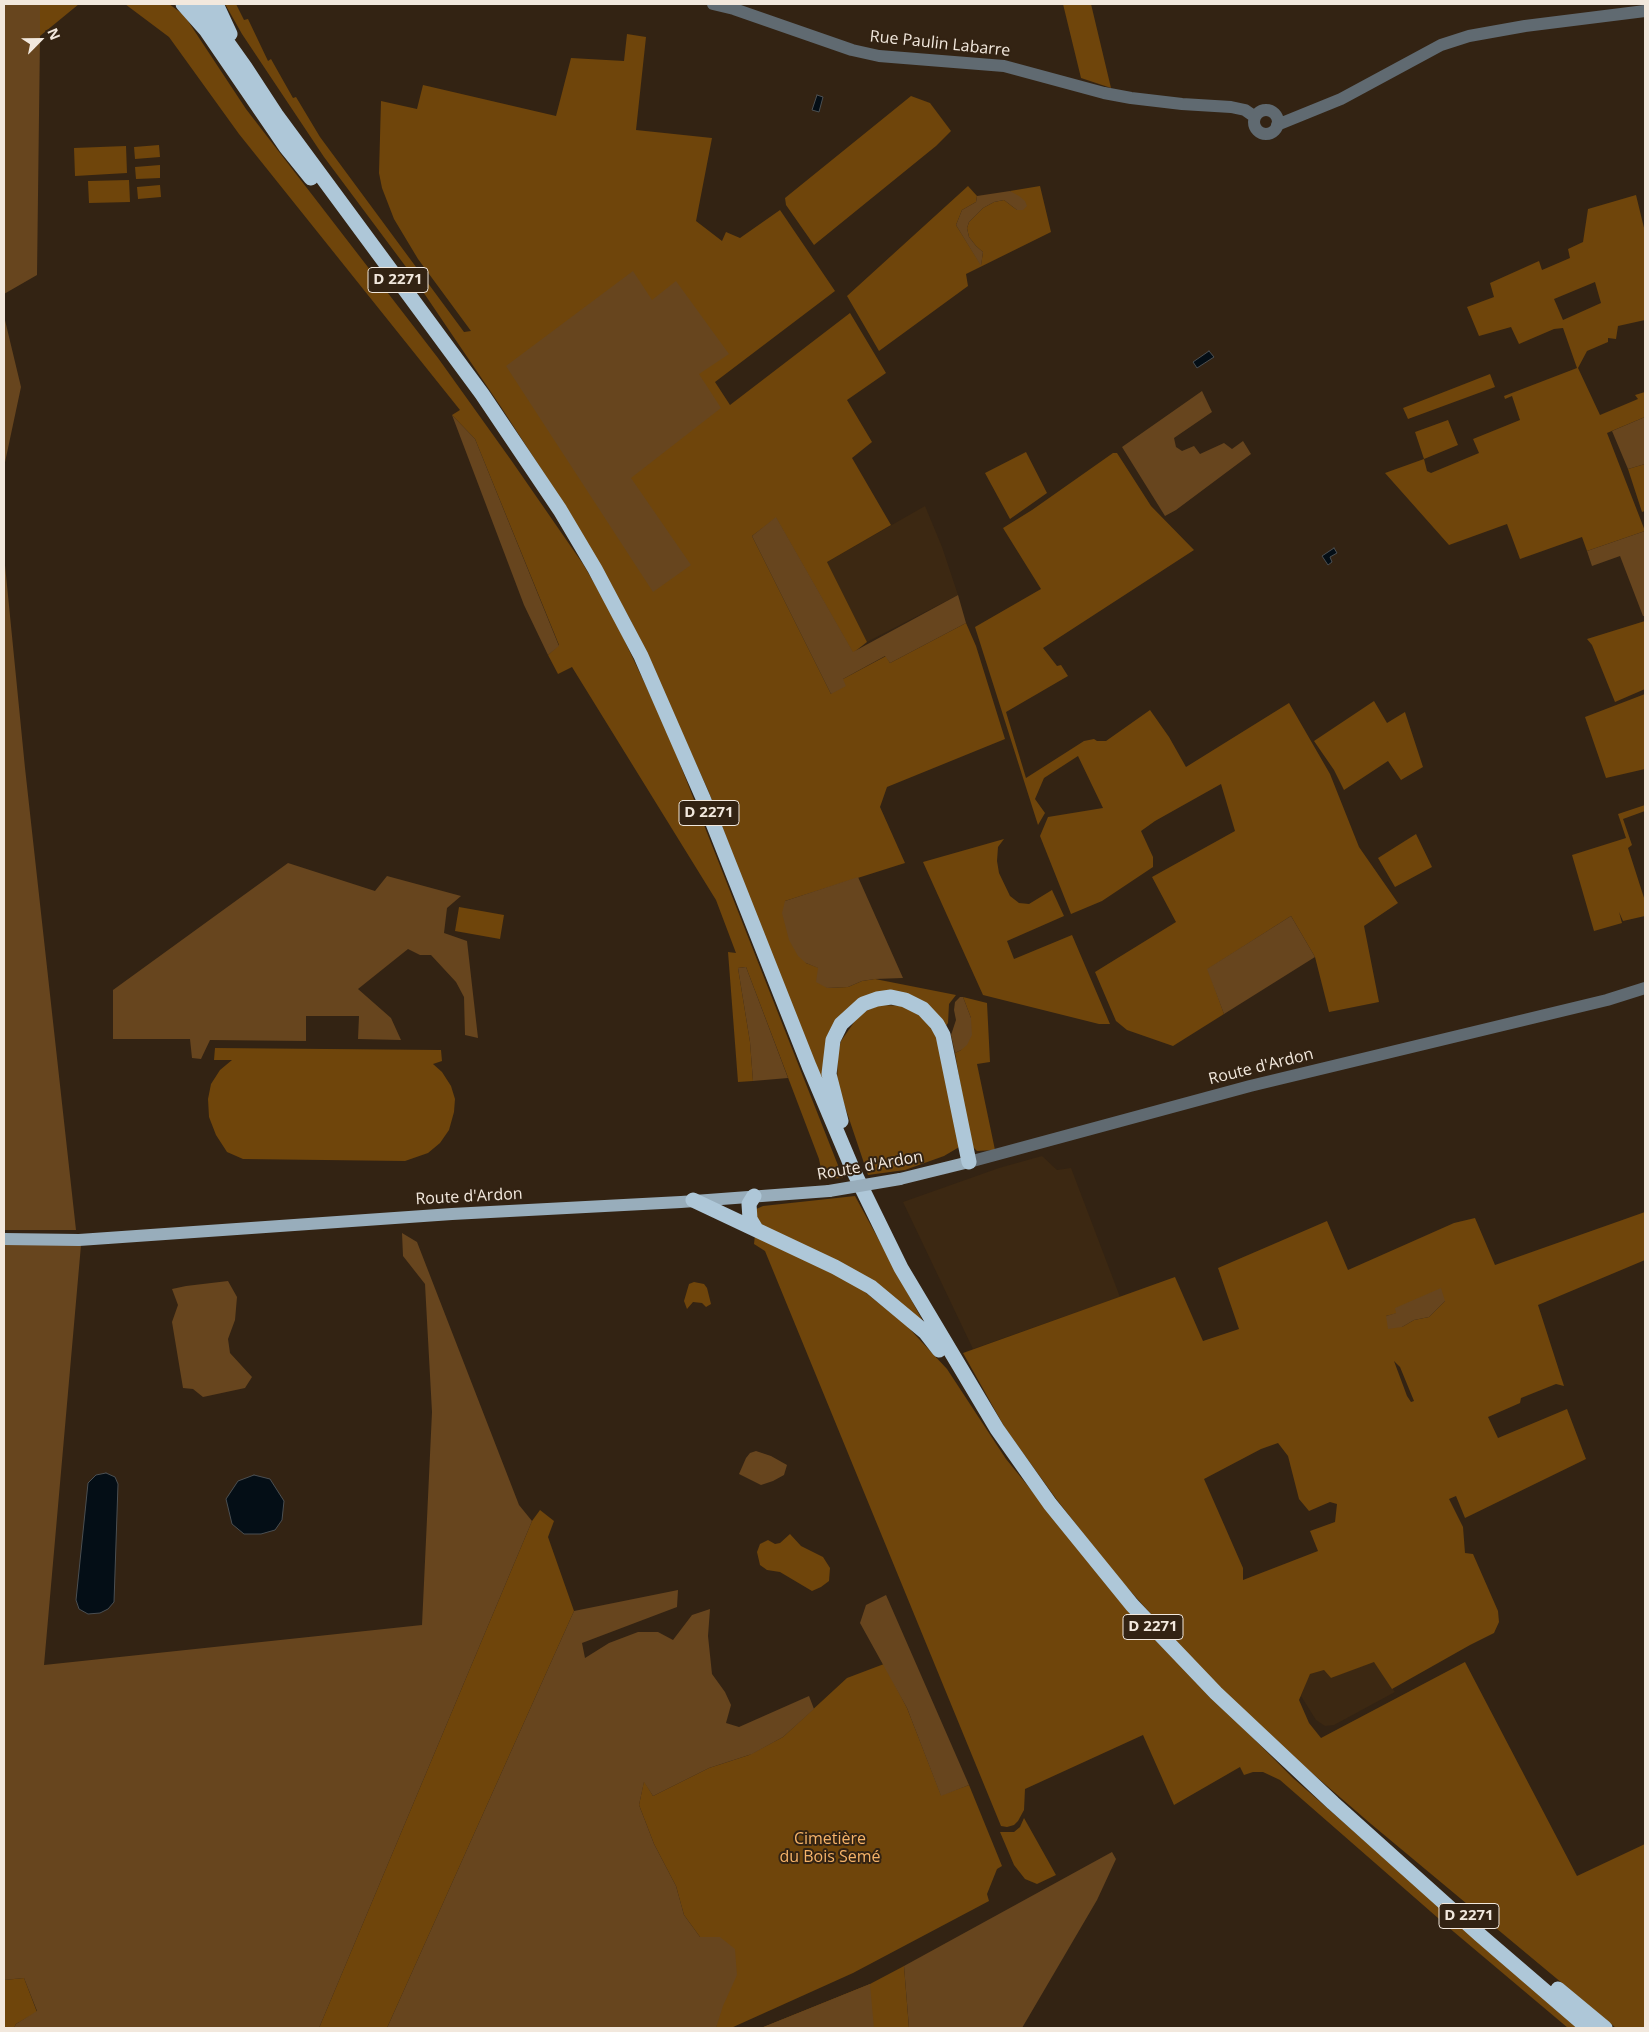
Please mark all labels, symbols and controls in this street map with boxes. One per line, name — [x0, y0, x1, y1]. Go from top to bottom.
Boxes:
north arrow — [15, 15, 65, 65]
text: N — [43, 25, 65, 43]
street label: Rue Paulin Labarre — [869, 27, 1011, 61]
road number: D 2271 — [368, 268, 428, 292]
road number: D 2271 — [679, 800, 739, 826]
street label: Route d'Ardon — [1207, 1045, 1315, 1089]
street label: Route d'Ardon — [815, 1147, 925, 1185]
street label: Route d'Ardon — [415, 1185, 523, 1209]
road number: D 2271 — [1123, 1614, 1183, 1640]
park label: Cimetière du Bois Semé — [779, 1829, 881, 1867]
road number: D 2271 — [1439, 1904, 1499, 1928]

